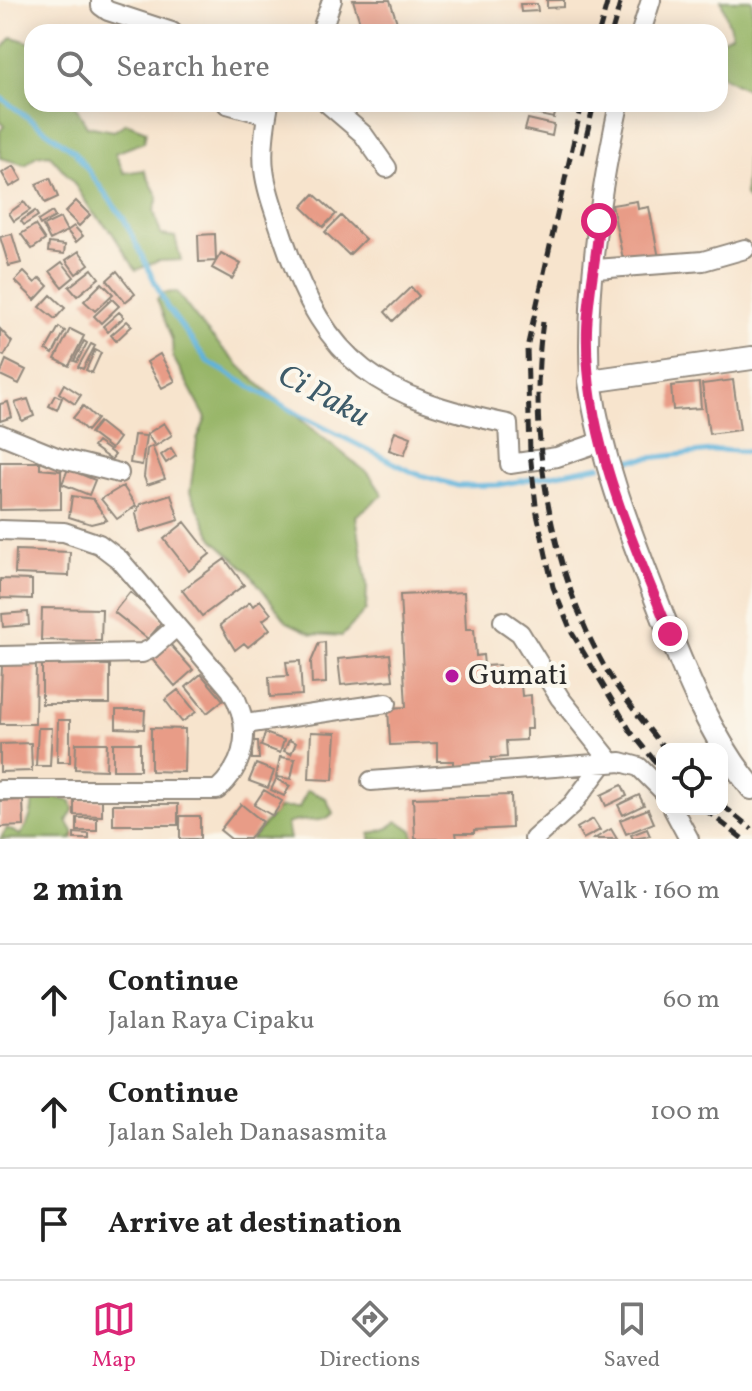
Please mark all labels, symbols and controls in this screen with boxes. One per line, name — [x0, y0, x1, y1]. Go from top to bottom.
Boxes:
search box — [24, 24, 728, 112]
icon: search — [52, 46, 96, 90]
text: Search here — [116, 47, 270, 89]
route start — [581, 203, 617, 239]
water label: Ci Paku — [269, 354, 377, 440]
route end — [652, 616, 688, 652]
place label: Gumati — [468, 655, 567, 697]
marker: Gumati — [443, 667, 461, 685]
map controls — [656, 743, 728, 815]
button: locate — [656, 743, 728, 815]
text: 2 min — [32, 868, 124, 915]
text: Walk · 160 m — [578, 873, 720, 909]
text: Continue — [108, 961, 239, 1003]
icon: ahead — [32, 978, 76, 1022]
text: 60 m — [663, 982, 720, 1018]
text: Jalan Raya Cipaku — [108, 1003, 315, 1039]
text: Continue — [108, 1073, 239, 1115]
icon: ahead — [32, 1090, 76, 1134]
text: 100 m — [650, 1094, 720, 1130]
text: Jalan Saleh Danasasmita — [108, 1115, 388, 1151]
icon: arrive — [32, 1202, 76, 1246]
text: Arrive at destination — [108, 1203, 402, 1245]
tab: Map — [92, 1297, 136, 1376]
tab: Directions — [319, 1297, 420, 1376]
tab: Saved — [604, 1297, 660, 1376]

